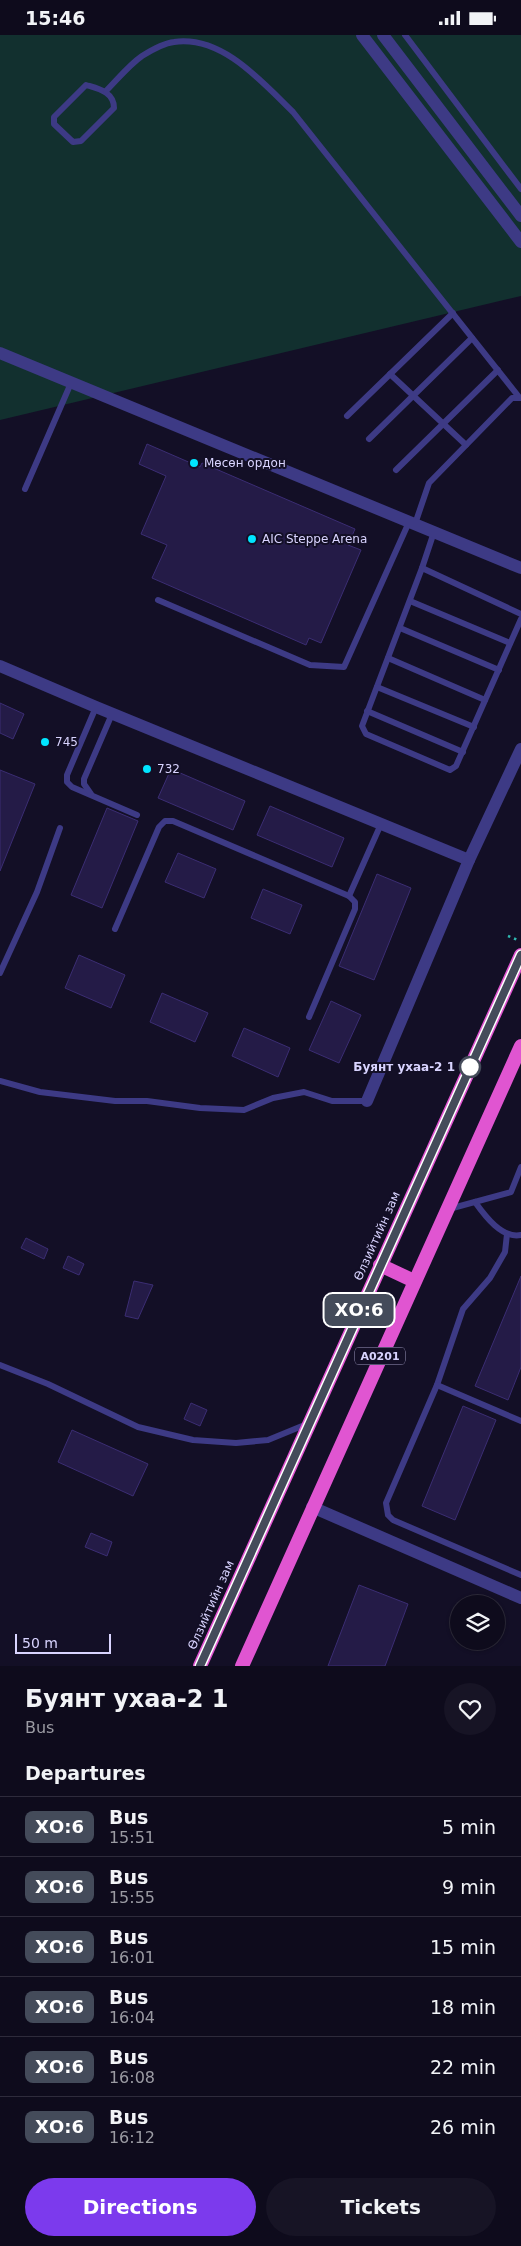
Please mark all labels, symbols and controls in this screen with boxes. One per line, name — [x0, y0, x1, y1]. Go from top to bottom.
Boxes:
text: 15:46 — [25, 7, 85, 29]
place label: Мөсөн ордон — [204, 456, 286, 470]
marker: Мөсөн ордон — [188, 457, 200, 469]
place label: AIC Steppe Arena — [262, 532, 367, 546]
marker: AIC Steppe Arena — [246, 533, 258, 545]
place label: 745 — [55, 735, 78, 749]
marker: 745 — [39, 736, 51, 748]
place label: 732 — [157, 762, 180, 776]
marker: 732 — [141, 763, 153, 775]
marker: Буянт ухаа-2 1 — [459, 1056, 481, 1078]
place label: Буянт ухаа-2 1 — [353, 1060, 455, 1074]
street label: Өлзийтийн зам — [351, 1189, 403, 1283]
line badge: ХО:6 — [324, 1294, 394, 1326]
text: ХО:6 — [335, 1299, 383, 1320]
road number: A0201 — [355, 1347, 405, 1365]
street label: Өлзийтийн зам — [185, 1558, 237, 1652]
map controls — [450, 1595, 505, 1650]
button: layers — [450, 1595, 505, 1650]
scale bar — [15, 1631, 111, 1654]
text: 50 m — [22, 1635, 58, 1651]
button: heart — [444, 1683, 496, 1735]
text: Буянт ухаа-2 1 — [25, 1685, 228, 1713]
text: Bus — [25, 1718, 54, 1737]
text: Departures — [25, 1762, 146, 1784]
text: Bus — [109, 1806, 148, 1828]
text: ХО:6 — [35, 1816, 84, 1837]
text: 5 min — [442, 1816, 496, 1838]
text: 15:51 — [109, 1828, 155, 1847]
text: Bus — [109, 1866, 148, 1888]
text: ХО:6 — [35, 1876, 84, 1897]
text: 9 min — [442, 1876, 496, 1898]
text: 15:55 — [109, 1888, 155, 1907]
text: Bus — [109, 1926, 148, 1948]
text: ХО:6 — [35, 1936, 84, 1957]
text: 15 min — [430, 1936, 496, 1958]
text: 16:01 — [109, 1948, 155, 1967]
text: Bus — [109, 1986, 148, 2008]
text: ХО:6 — [35, 1996, 84, 2017]
text: 18 min — [430, 1996, 496, 2018]
text: 16:04 — [109, 2008, 155, 2027]
text: Bus — [109, 2046, 148, 2068]
text: ХО:6 — [35, 2056, 84, 2077]
text: 22 min — [430, 2056, 496, 2078]
text: 16:08 — [109, 2068, 155, 2087]
text: Bus — [109, 2106, 148, 2128]
text: ХО:6 — [35, 2116, 84, 2137]
text: 26 min — [430, 2116, 496, 2138]
text: 16:12 — [109, 2128, 155, 2147]
button: Directions — [25, 2178, 256, 2236]
button: Tickets — [266, 2178, 496, 2236]

